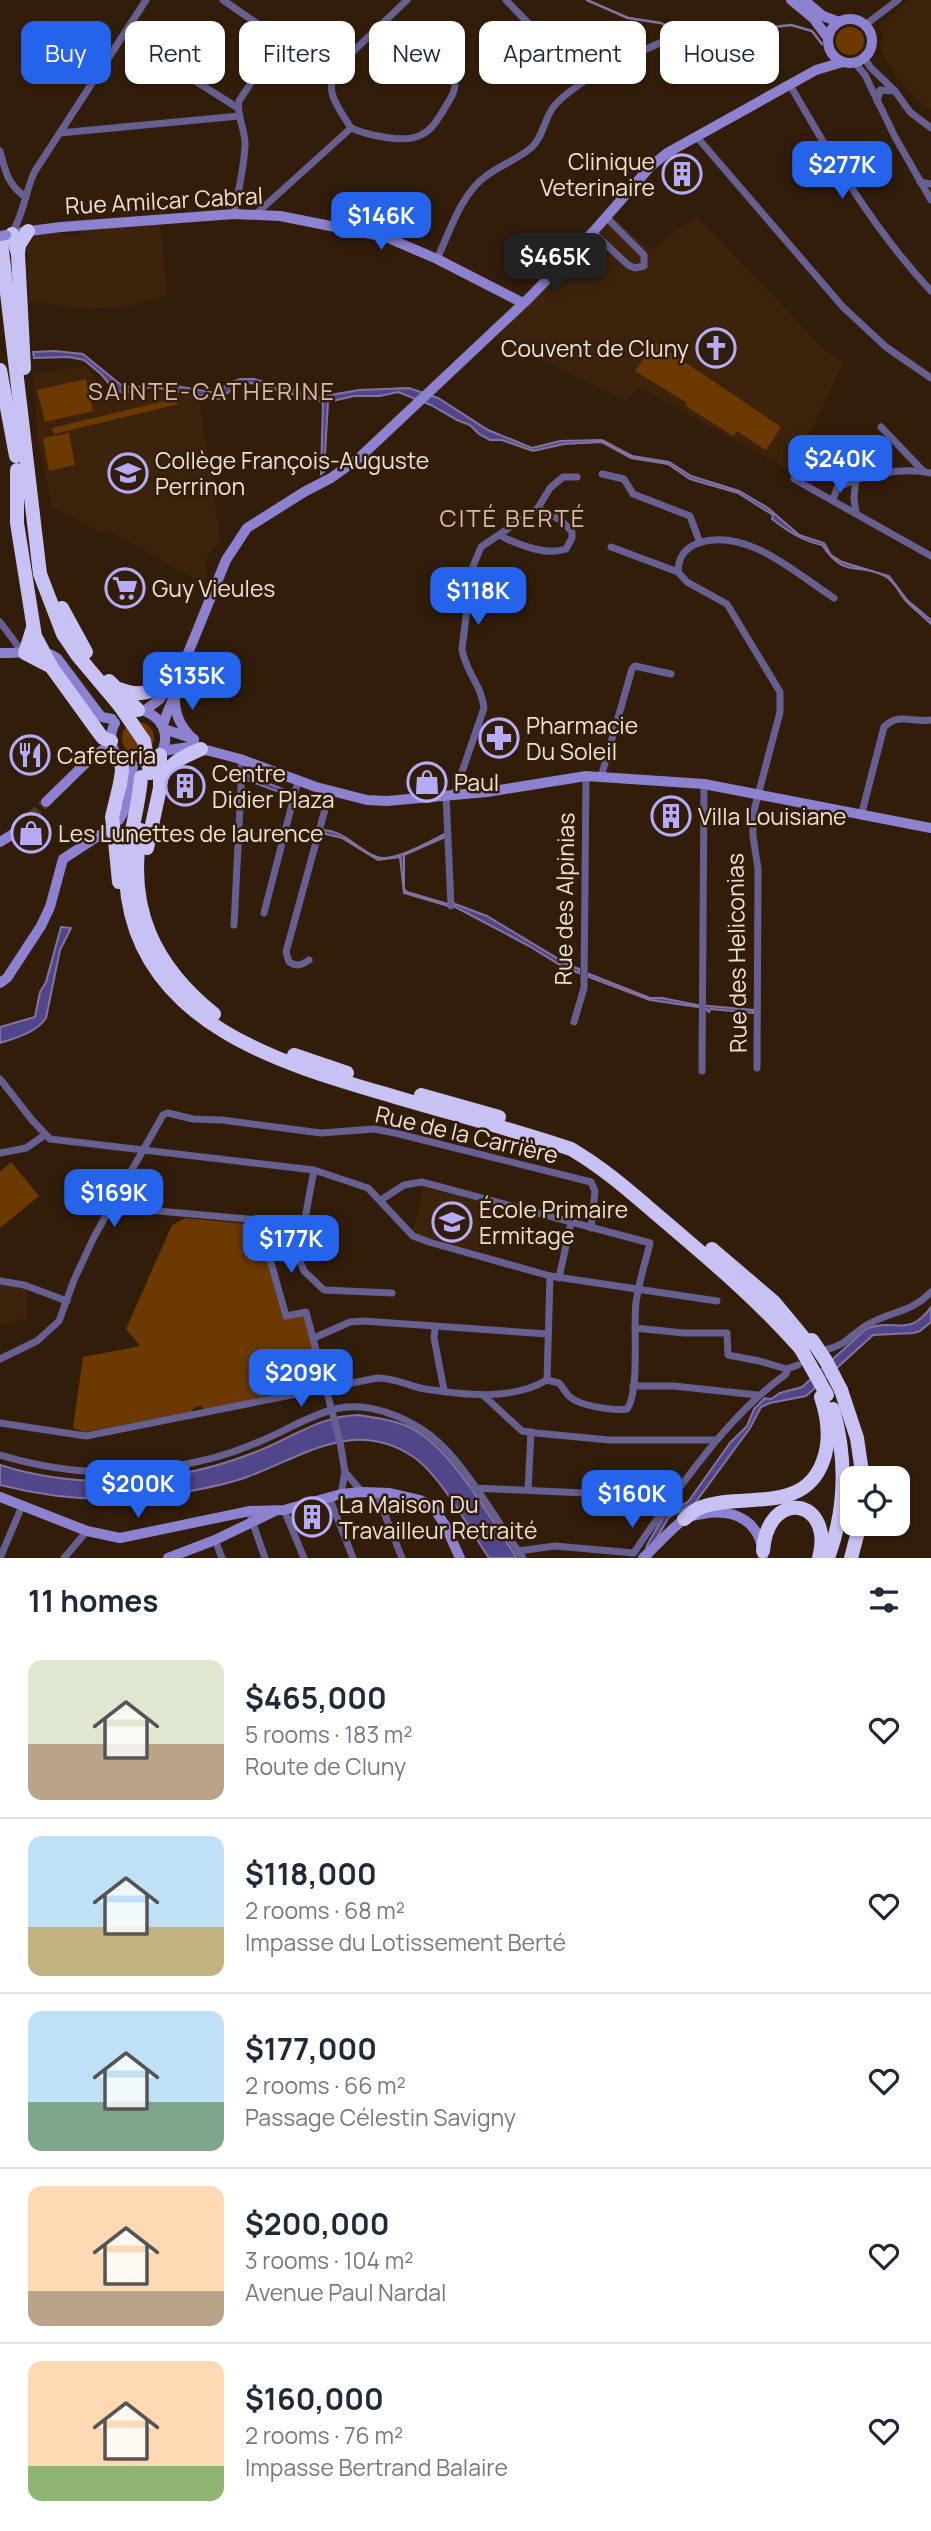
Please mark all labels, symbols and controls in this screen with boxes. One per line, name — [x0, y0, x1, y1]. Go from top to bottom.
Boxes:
chip: Buy — [21, 21, 111, 84]
chip: Rent — [125, 21, 225, 84]
chip: Filters — [239, 21, 355, 84]
chip: New — [369, 21, 465, 84]
chip: Apartment — [479, 21, 646, 84]
chip: House — [660, 21, 779, 84]
pin: $277K — [793, 142, 891, 201]
place label: Clinique Veterinaire — [540, 145, 655, 203]
text: $277K — [808, 148, 876, 180]
building icon: Clinique Veterinaire — [661, 153, 703, 195]
street label: Rue Amilcar Cabral — [64, 179, 264, 221]
pin: $146K — [332, 192, 430, 252]
text: $146K — [347, 199, 415, 231]
pin: $465K — [506, 233, 604, 293]
text: $465K — [519, 240, 591, 272]
church icon: Couvent de Cluny — [695, 327, 737, 369]
place label: Couvent de Cluny — [501, 332, 689, 364]
district label: SAINTE-CATHERINE — [88, 374, 336, 407]
pin: $240K — [791, 435, 889, 495]
text: $240K — [804, 442, 876, 474]
place label: Collège François-Auguste Perrinon — [155, 444, 429, 502]
school or university icon: Collège François-Auguste Perrinon — [107, 452, 149, 494]
district label: CITÉ BERTÉ — [439, 501, 587, 534]
supermarket icon: Guy Vieules — [104, 567, 146, 609]
pin: $118K — [429, 568, 527, 627]
place label: Guy Vieules — [152, 572, 275, 604]
text: $118K — [446, 574, 510, 606]
pin: $135K — [143, 652, 241, 712]
text: $135K — [159, 659, 225, 691]
place label: Pharmacie Du Soleil — [526, 709, 638, 767]
pharmacy icon: Pharmacie Du Soleil — [478, 717, 520, 759]
restaurant icon: Cafeteria — [9, 734, 51, 776]
place label: Cafeteria — [57, 739, 156, 771]
place label: Centre Didier Plaza — [212, 757, 334, 815]
shop icon: Paul — [406, 761, 448, 803]
building icon: Centre Didier Plaza — [164, 765, 206, 807]
place label: Paul — [454, 766, 499, 798]
building icon: Villa Louisiane — [650, 795, 692, 837]
place label: Villa Louisiane — [698, 800, 847, 832]
shop icon: Les Lunettes de laurence — [10, 812, 52, 854]
street label: Rue des Alpinias — [546, 812, 582, 986]
place label: Les Lunettes de laurence — [58, 817, 324, 849]
street label: Rue des Heliconias — [718, 853, 754, 1053]
street label: Rue de la Carrière — [372, 1097, 562, 1171]
pin: $169K — [65, 1170, 163, 1229]
text: $169K — [80, 1176, 148, 1208]
place label: École Primaire Ermitage — [479, 1193, 628, 1251]
school or university icon: École Primaire Ermitage — [431, 1201, 473, 1243]
pin: $177K — [242, 1216, 340, 1275]
text: $177K — [259, 1222, 323, 1254]
pin: $209K — [252, 1350, 350, 1409]
text: $209K — [265, 1356, 337, 1388]
pin: $200K — [89, 1460, 187, 1520]
map controls — [840, 1466, 910, 1536]
button: locate — [840, 1466, 910, 1536]
text: $200K — [101, 1467, 175, 1499]
pin: $160K — [583, 1470, 681, 1530]
text: $160K — [598, 1477, 666, 1509]
place label: La Maison Du Travailleur Retraité — [339, 1488, 537, 1546]
building icon: La Maison Du Travailleur Retraité — [291, 1496, 333, 1538]
text: 11 homes — [28, 1580, 159, 1621]
icon: filters — [865, 1581, 903, 1619]
text: $465,000 — [245, 1677, 387, 1718]
icon: home — [84, 1688, 168, 1772]
icon: heart — [865, 1711, 903, 1749]
text: 5 rooms · 183 m² — [245, 1718, 412, 1750]
text: Route de Cluny — [245, 1750, 406, 1782]
text: $118,000 — [245, 1853, 377, 1894]
icon: home — [84, 1864, 168, 1948]
icon: heart — [865, 1887, 903, 1925]
text: 2 rooms · 68 m² — [245, 1894, 405, 1926]
text: Impasse du Lotissement Berté — [245, 1926, 566, 1958]
text: $177,000 — [245, 2028, 377, 2069]
icon: home — [84, 2039, 168, 2123]
icon: heart — [865, 2062, 903, 2100]
text: 2 rooms · 66 m² — [245, 2069, 406, 2101]
text: Passage Célestin Savigny — [245, 2101, 516, 2133]
text: $200,000 — [245, 2203, 390, 2244]
icon: home — [84, 2214, 168, 2298]
icon: heart — [865, 2237, 903, 2275]
text: 3 rooms · 104 m² — [245, 2244, 413, 2276]
text: Avenue Paul Nardal — [245, 2276, 446, 2308]
text: $160,000 — [245, 2378, 384, 2419]
icon: home — [84, 2389, 168, 2473]
icon: heart — [865, 2412, 903, 2450]
text: 2 rooms · 76 m² — [245, 2419, 403, 2451]
text: Impasse Bertrand Balaire — [245, 2451, 508, 2483]

